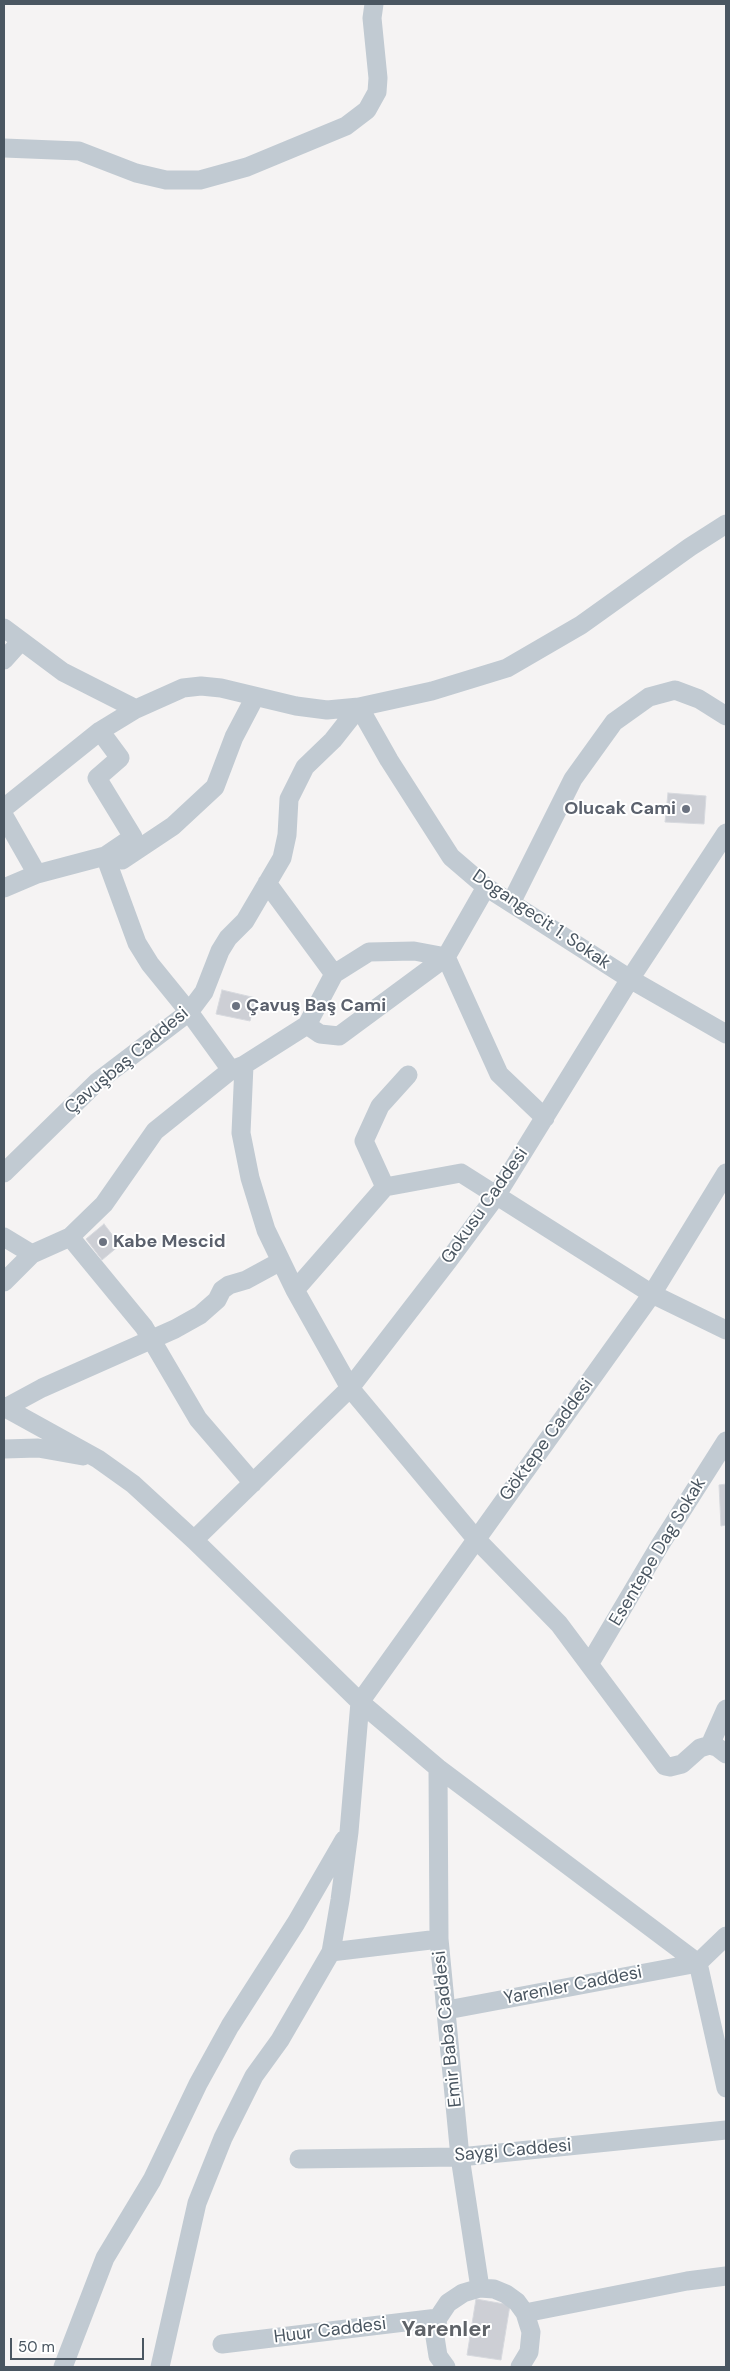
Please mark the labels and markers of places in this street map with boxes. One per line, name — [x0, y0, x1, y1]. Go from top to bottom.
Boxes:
place label: Olucak Cami — [564, 798, 676, 820]
marker: Olucak Cami — [680, 803, 692, 815]
place label: Çavuş Baş Cami — [246, 995, 386, 1017]
marker: Çavuş Baş Cami — [230, 1000, 242, 1012]
place label: Kabe Mescid — [113, 1231, 226, 1253]
marker: Kabe Mescid — [97, 1236, 109, 1248]

